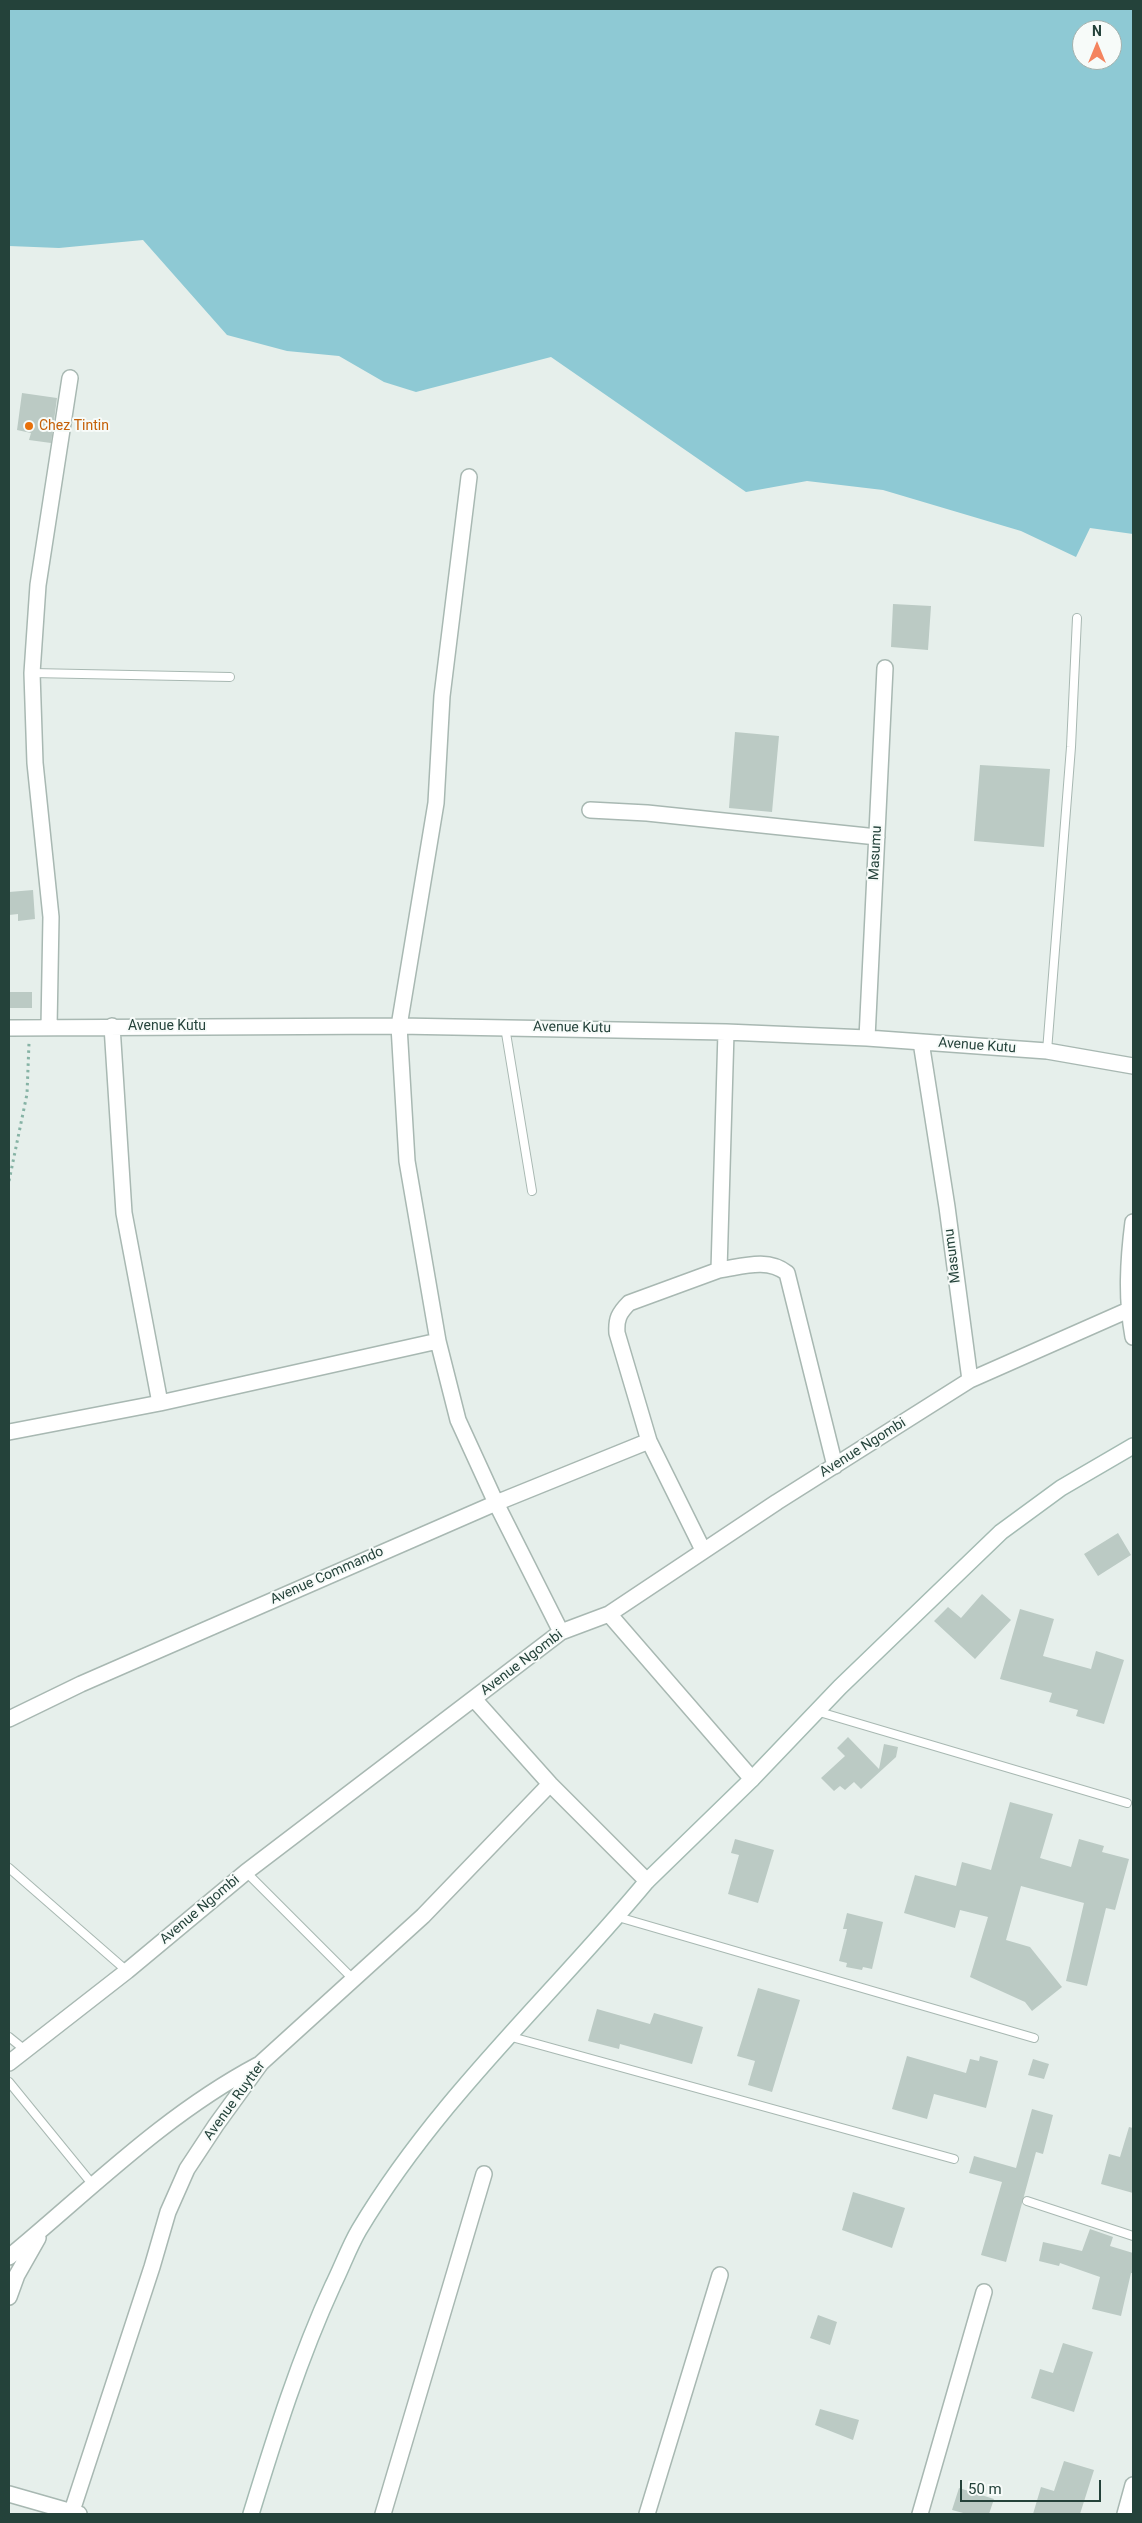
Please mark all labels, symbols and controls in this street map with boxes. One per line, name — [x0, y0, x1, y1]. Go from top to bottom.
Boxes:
north arrow — [1072, 20, 1122, 70]
text: N — [1092, 23, 1102, 39]
place label: Chez Tintin — [39, 418, 109, 434]
marker: Chez Tintin — [23, 420, 35, 432]
street label: Masumu — [866, 825, 886, 881]
street label: Avenue Kutu — [128, 1018, 206, 1034]
street label: Avenue Kutu — [533, 1019, 611, 1037]
street label: Avenue Kutu — [938, 1035, 1016, 1057]
street label: Masumu — [941, 1228, 965, 1284]
street label: Avenue Ngombi — [817, 1415, 909, 1481]
street label: Avenue Commando — [268, 1543, 386, 1609]
street label: Avenue Ngombi — [478, 1627, 566, 1699]
street label: Avenue Ngombi — [157, 1872, 243, 1948]
street label: Avenue Ruytter — [201, 2058, 269, 2144]
scale bar — [962, 2470, 1103, 2502]
text: 50 m — [968, 2480, 1002, 2498]

